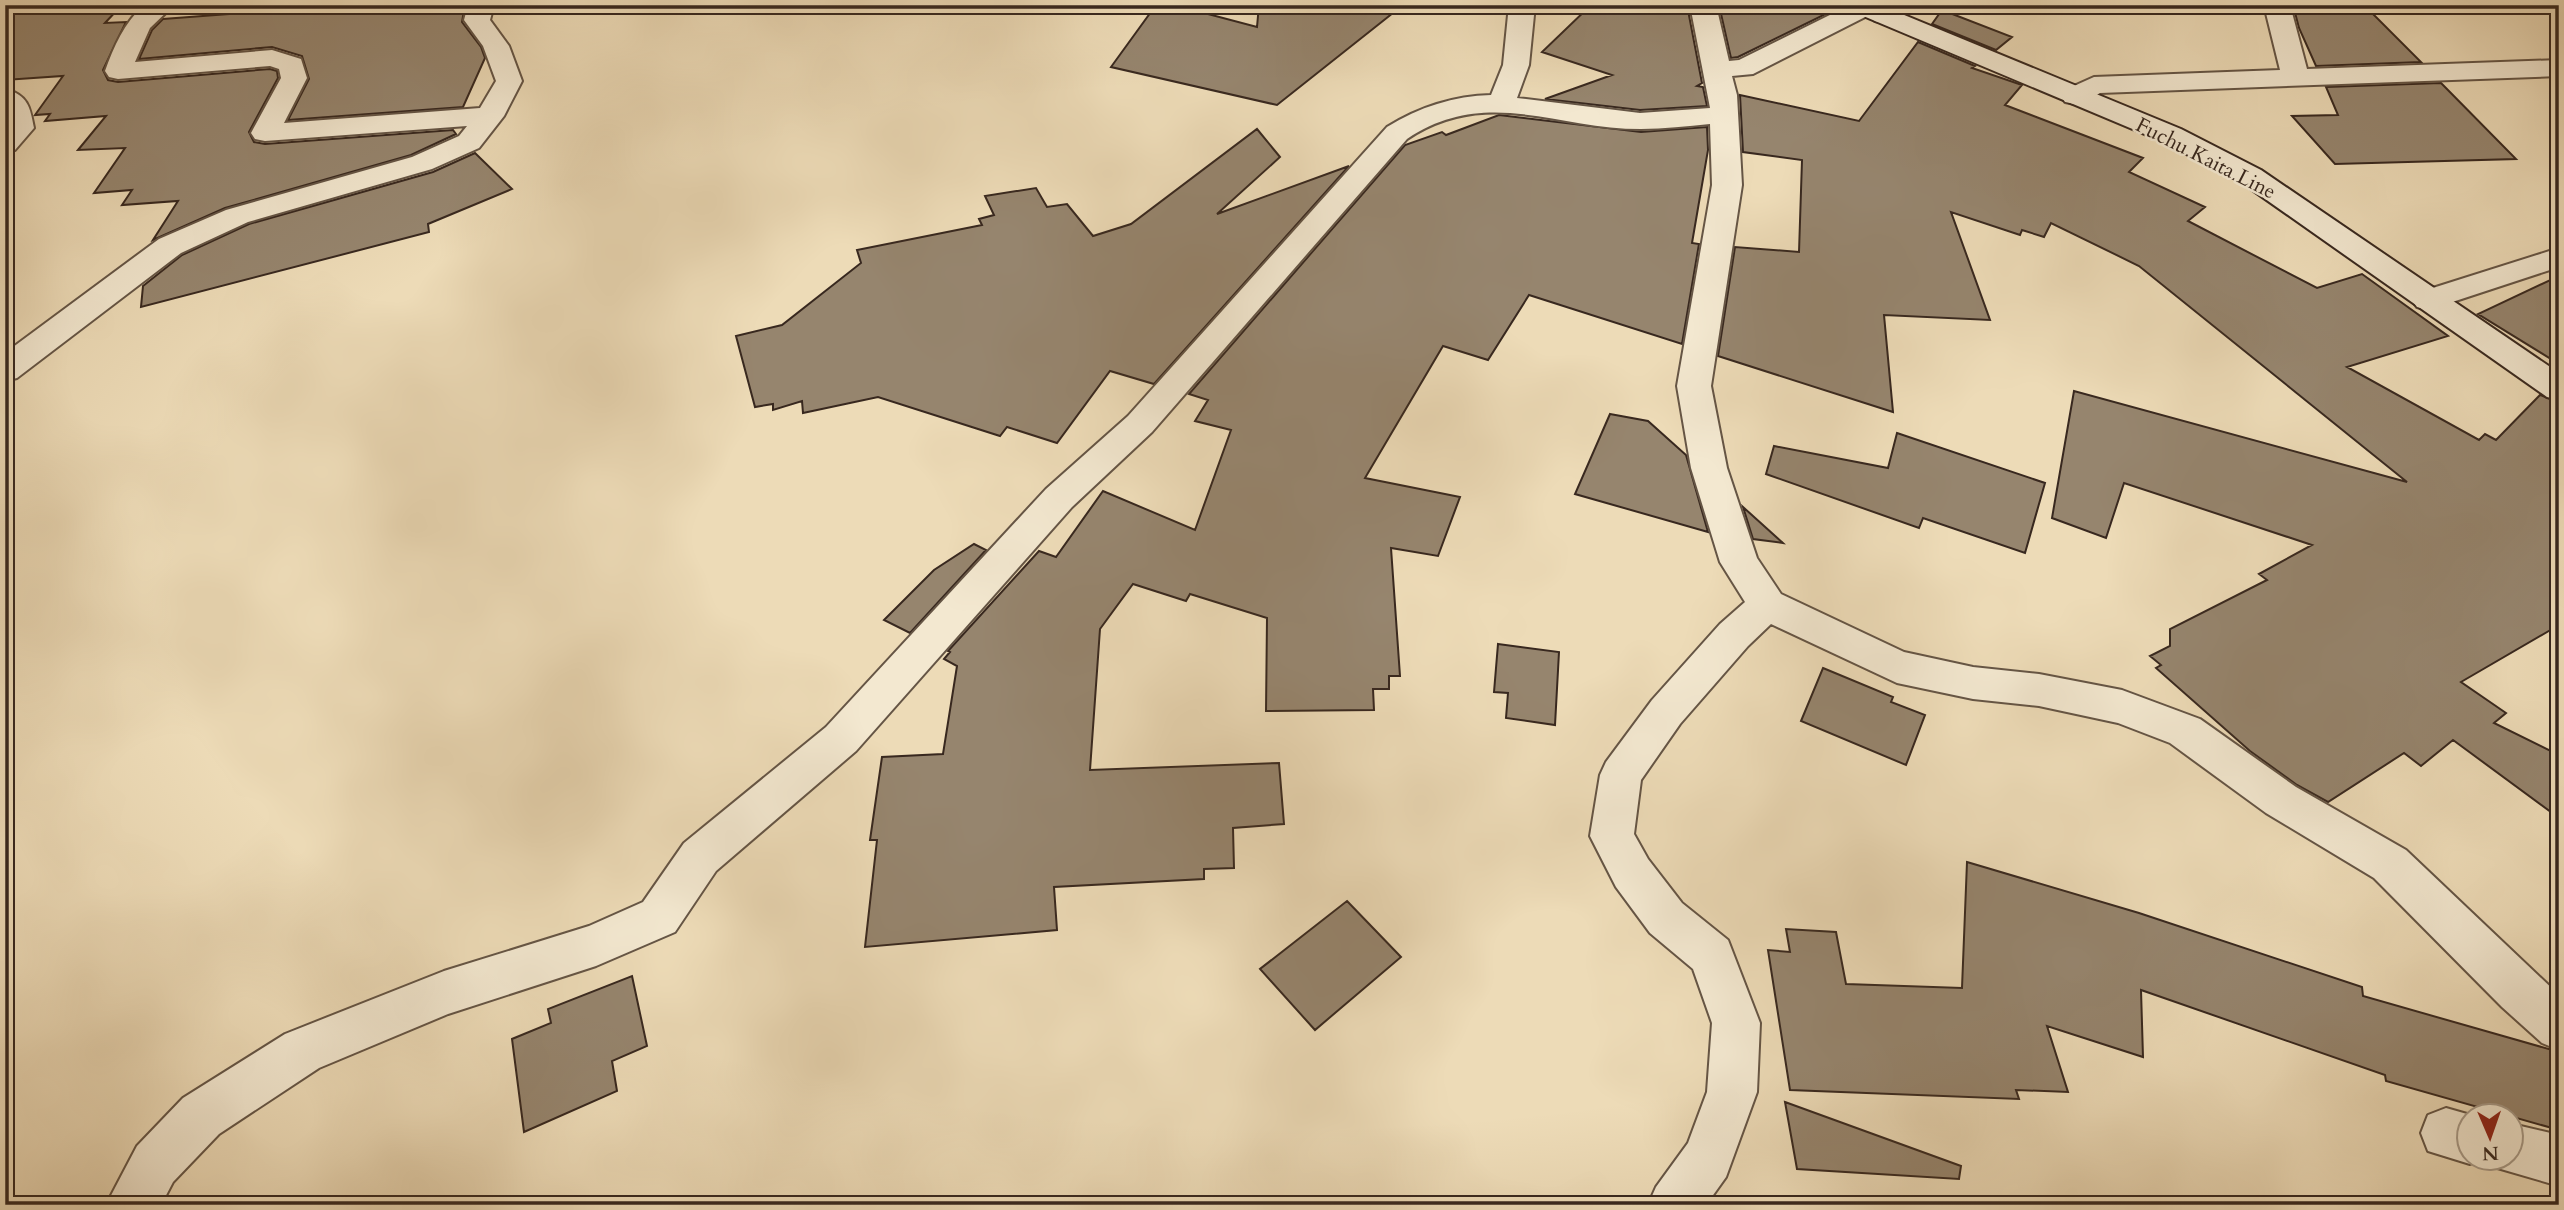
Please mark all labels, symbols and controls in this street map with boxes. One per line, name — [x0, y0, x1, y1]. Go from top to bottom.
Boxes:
street label: Fuchu Kaita Line — [2131, 111, 2281, 206]
north arrow — [2456, 1102, 2526, 1172]
text: N — [2481, 1140, 2499, 1166]

